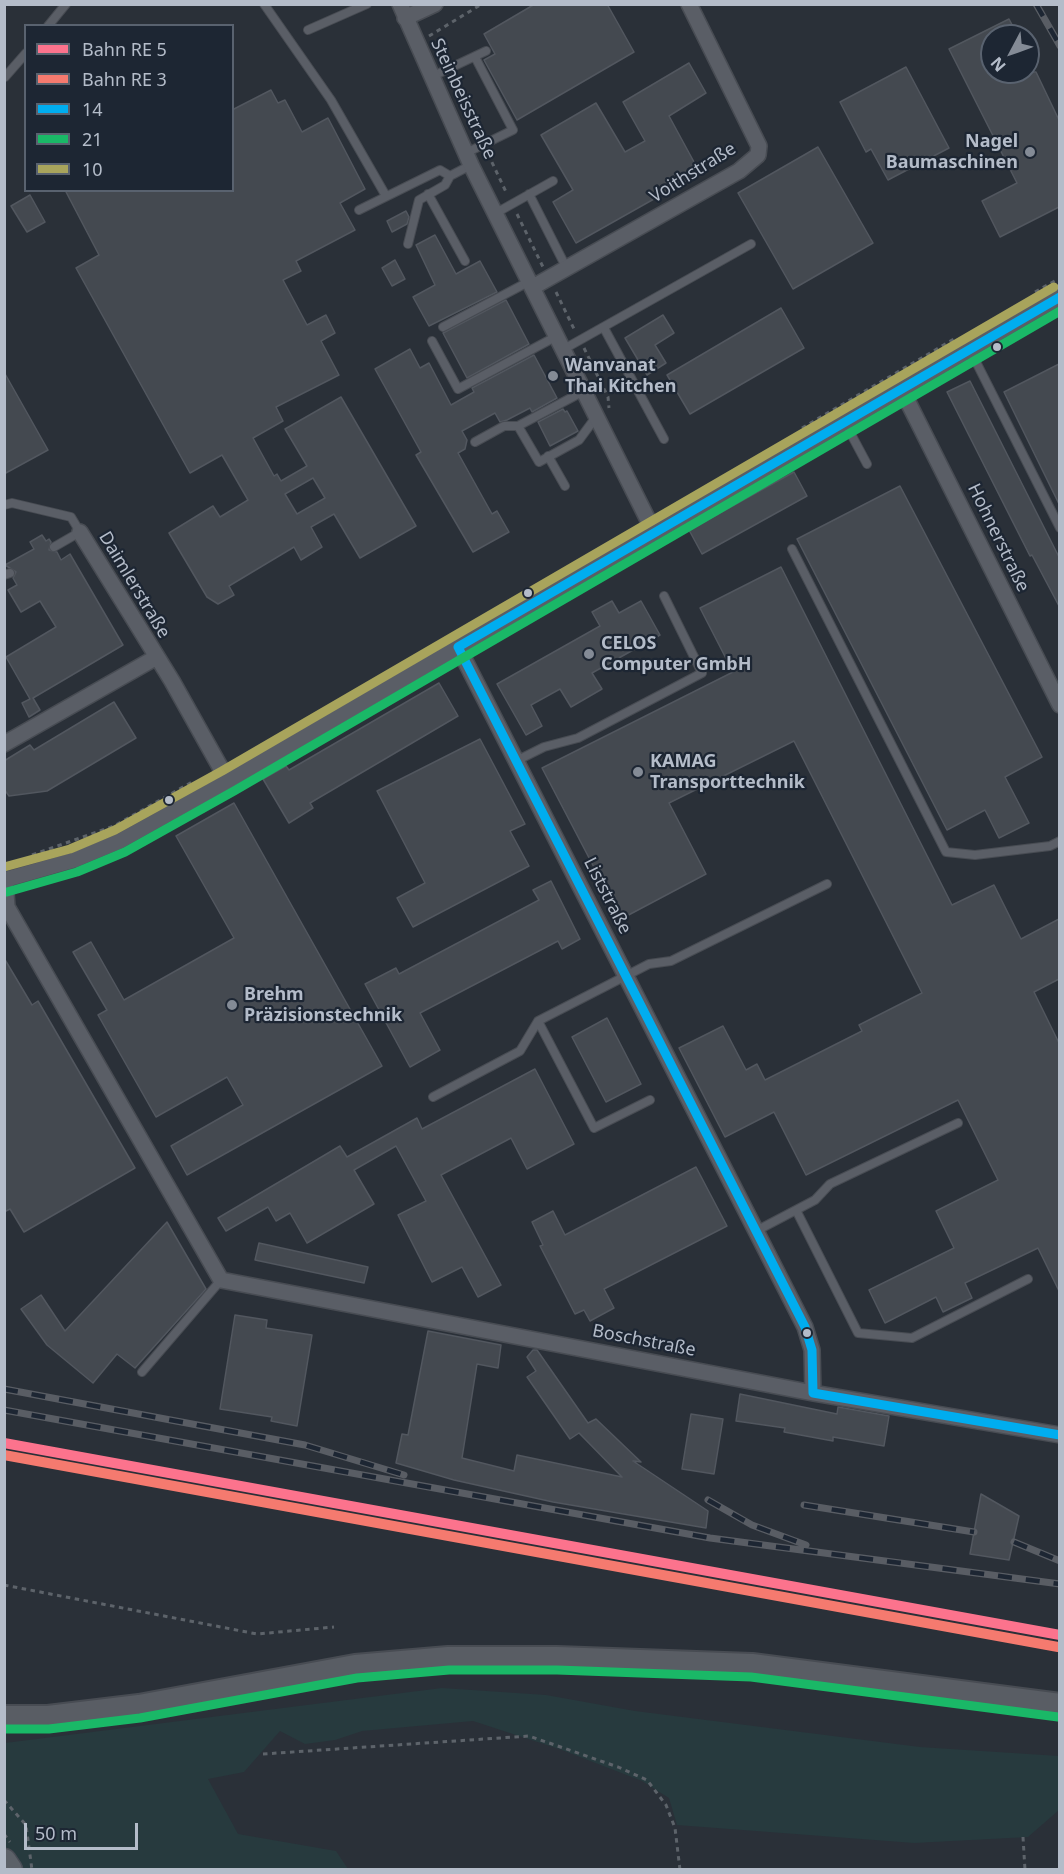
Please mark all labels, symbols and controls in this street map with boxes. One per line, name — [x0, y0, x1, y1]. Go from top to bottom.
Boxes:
legend — [24, 24, 234, 192]
north arrow — [980, 24, 1040, 84]
street label: Steinbeisstraße — [426, 35, 500, 163]
text: Bahn RE 5 — [82, 37, 167, 61]
text: N — [985, 52, 1011, 77]
text: Bahn RE 3 — [82, 67, 167, 91]
text: 14 — [82, 97, 103, 121]
text: 21 — [82, 127, 103, 151]
place label: Nagel Baumaschinen — [886, 131, 1018, 174]
street label: Voithstraße — [646, 138, 740, 208]
marker: Nagel Baumaschinen — [1023, 145, 1037, 159]
text: 10 — [82, 157, 103, 181]
unlabelled marker — [991, 341, 1003, 353]
place label: Wanvanat Thai Kitchen — [565, 355, 677, 398]
marker: Wanvanat Thai Kitchen — [546, 369, 560, 383]
street label: Hohnerstraße — [962, 480, 1034, 596]
street label: Daimlerstraße — [94, 528, 174, 642]
unlabelled marker — [522, 587, 534, 599]
place label: CELOS Computer GmbH — [601, 633, 751, 676]
marker: CELOS Computer GmbH — [582, 647, 596, 661]
place label: KAMAG Transporttechnik — [650, 751, 805, 794]
marker: KAMAG Transporttechnik — [631, 765, 645, 779]
unlabelled marker — [163, 794, 175, 806]
street label: Liststraße — [579, 854, 635, 938]
place label: Brehm Präzisionstechnik — [244, 984, 402, 1026]
marker: Brehm Präzisionstechnik — [225, 998, 239, 1012]
street label: Boschstraße — [591, 1320, 697, 1362]
unlabelled marker — [801, 1327, 813, 1339]
scale bar — [27, 1811, 141, 1849]
text: 50 m — [35, 1821, 77, 1845]

